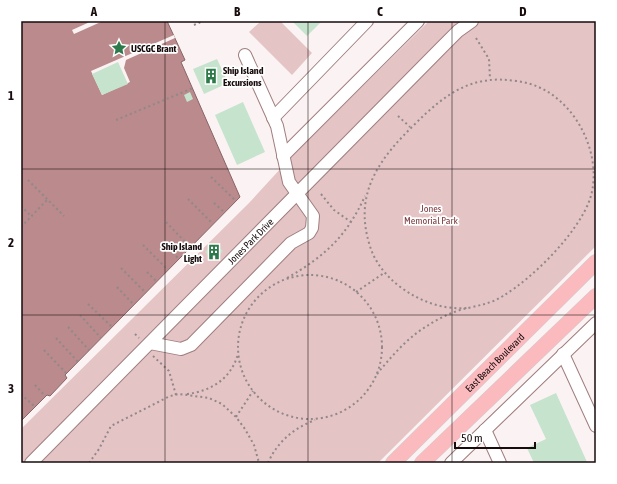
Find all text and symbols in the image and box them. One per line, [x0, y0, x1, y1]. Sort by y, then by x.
text: A [90, 4, 98, 19]
text: B [234, 4, 241, 19]
text: C [377, 4, 383, 19]
text: D [519, 4, 527, 19]
place icon: USCGC Brant [110, 39, 128, 57]
place label: USCGC Brant [131, 43, 177, 54]
place label: Ship Island Excursions [223, 65, 264, 88]
building icon: Ship Island Excursions [202, 67, 220, 85]
text: 1 [8, 88, 14, 103]
park label: Jones Memorial Park [404, 203, 458, 226]
street label: Jones Park Drive [225, 216, 276, 266]
text: 2 [8, 235, 14, 250]
place label: Ship Island Light [162, 241, 202, 264]
building icon: Ship Island Light [205, 243, 223, 261]
street label: East Beach Boulevard [463, 331, 526, 394]
text: 3 [8, 381, 14, 396]
scale bar [455, 424, 535, 450]
text: 50 m [461, 431, 483, 445]

